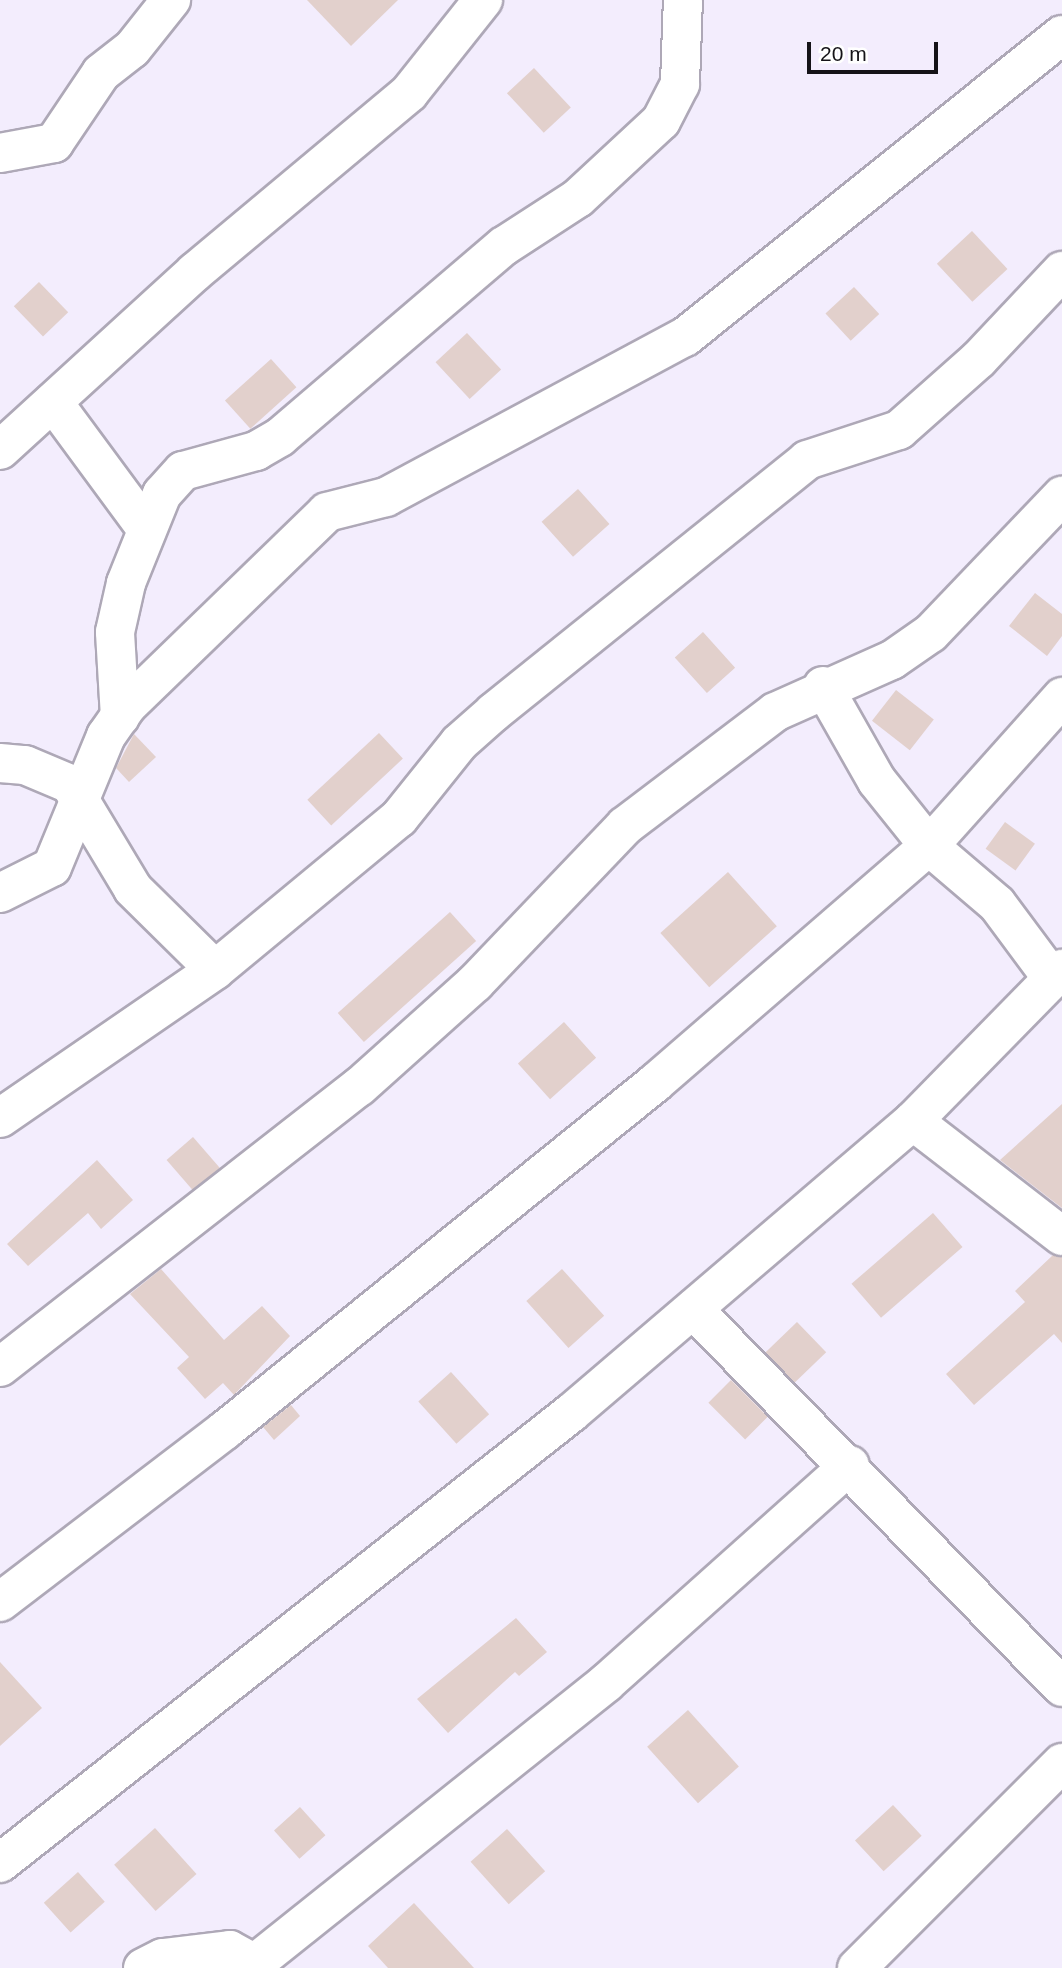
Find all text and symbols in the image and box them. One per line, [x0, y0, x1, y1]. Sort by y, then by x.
scale bar [810, 28, 941, 72]
text: 20 m [820, 42, 867, 65]

